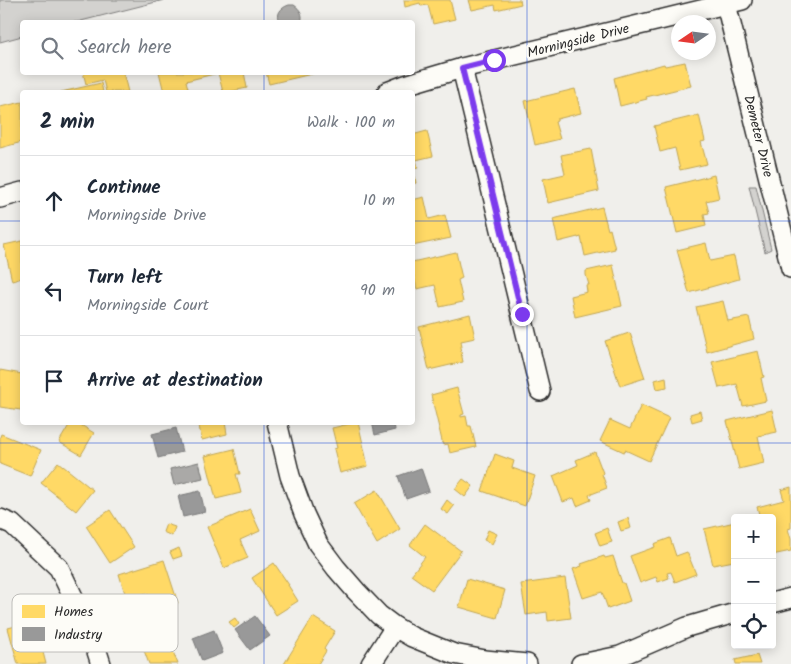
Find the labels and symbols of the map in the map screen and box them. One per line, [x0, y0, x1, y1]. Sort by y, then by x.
north arrow [671, 15, 716, 60]
street label: Morningside Drive [525, 18, 632, 64]
route start [483, 49, 506, 72]
street label: Demeter Drive [737, 93, 779, 180]
route end [511, 303, 534, 326]
legend [12, 594, 178, 652]
text: Homes [54, 601, 93, 623]
text: Industry [54, 624, 103, 646]

